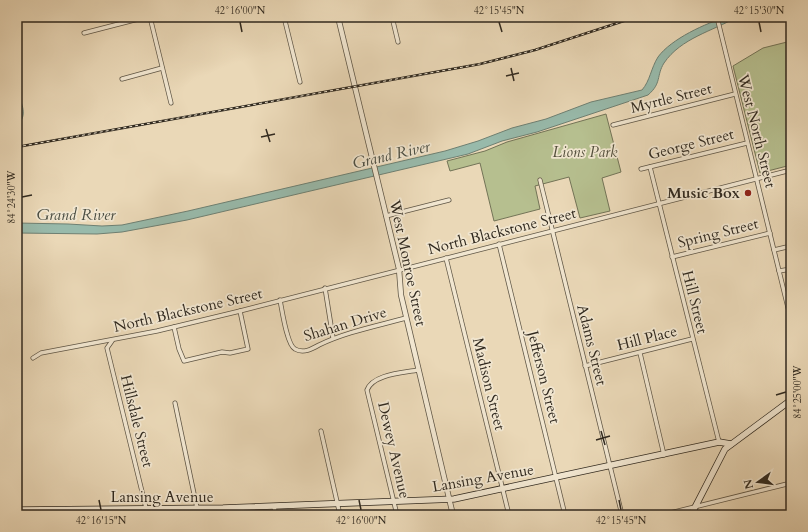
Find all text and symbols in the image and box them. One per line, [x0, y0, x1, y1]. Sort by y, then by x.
text: 42°16'00"N [215, 4, 266, 18]
text: 42°15'45"N [474, 4, 525, 18]
text: 42°15'30"N [734, 4, 785, 18]
street label: West North Street [733, 71, 781, 190]
street label: Myrtle Street [628, 78, 714, 118]
street label: George Street [646, 124, 736, 164]
water label: Grand River [350, 135, 433, 175]
park label: Lions Park [552, 142, 618, 162]
text: 84°24'30"W [5, 169, 19, 224]
place label: Music Box [667, 183, 740, 203]
marker: Music Box [743, 188, 753, 198]
street label: West Monroe Street [385, 197, 431, 328]
street label: North Blackstone Street [426, 203, 578, 259]
water label: Grand River [37, 204, 116, 226]
street label: Spring Street [676, 213, 761, 253]
street label: Hill Street [677, 268, 713, 336]
street label: North Blackstone Street [112, 283, 265, 337]
street label: Shahan Drive [301, 302, 389, 346]
street label: Adams Street [572, 302, 612, 388]
street label: Hill Place [615, 321, 679, 355]
street label: Jefferson Street [522, 327, 565, 426]
street label: Madison Street [468, 336, 510, 433]
text: 84°25'00"W [791, 364, 805, 419]
street label: Hillsdale Street [116, 373, 158, 470]
street label: Dewey Avenue [373, 400, 415, 500]
street label: Lansing Avenue [431, 459, 536, 497]
north arrow [738, 462, 778, 502]
text: N [740, 477, 757, 491]
street label: Lansing Avenue [111, 487, 214, 507]
text: 42°16'15"N [76, 514, 127, 528]
text: 42°16'00"N [336, 514, 387, 528]
text: 42°15'45"N [596, 514, 647, 528]

